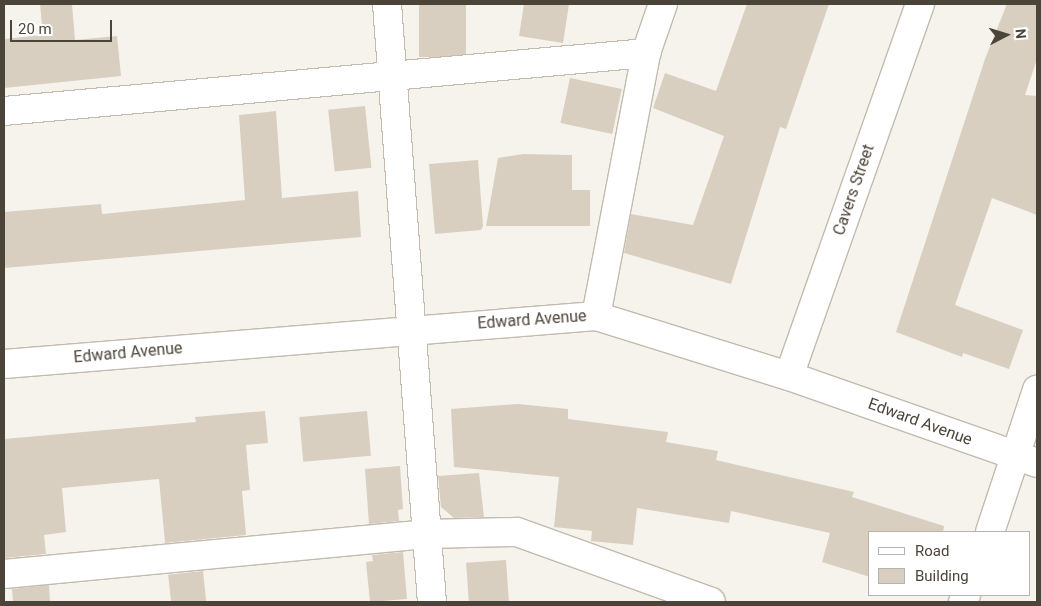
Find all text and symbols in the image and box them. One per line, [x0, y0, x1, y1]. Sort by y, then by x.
scale bar [12, 10, 115, 42]
north arrow [981, 10, 1031, 60]
text: 20 m [18, 20, 52, 38]
text: N [1013, 28, 1029, 39]
street label: Cavers Street [829, 142, 879, 238]
street label: Edward Avenue [477, 307, 587, 333]
street label: Edward Avenue [73, 339, 183, 367]
street label: Edward Avenue [865, 394, 975, 450]
legend [868, 531, 1031, 596]
text: Road [915, 542, 949, 560]
text: Building [915, 567, 969, 585]

